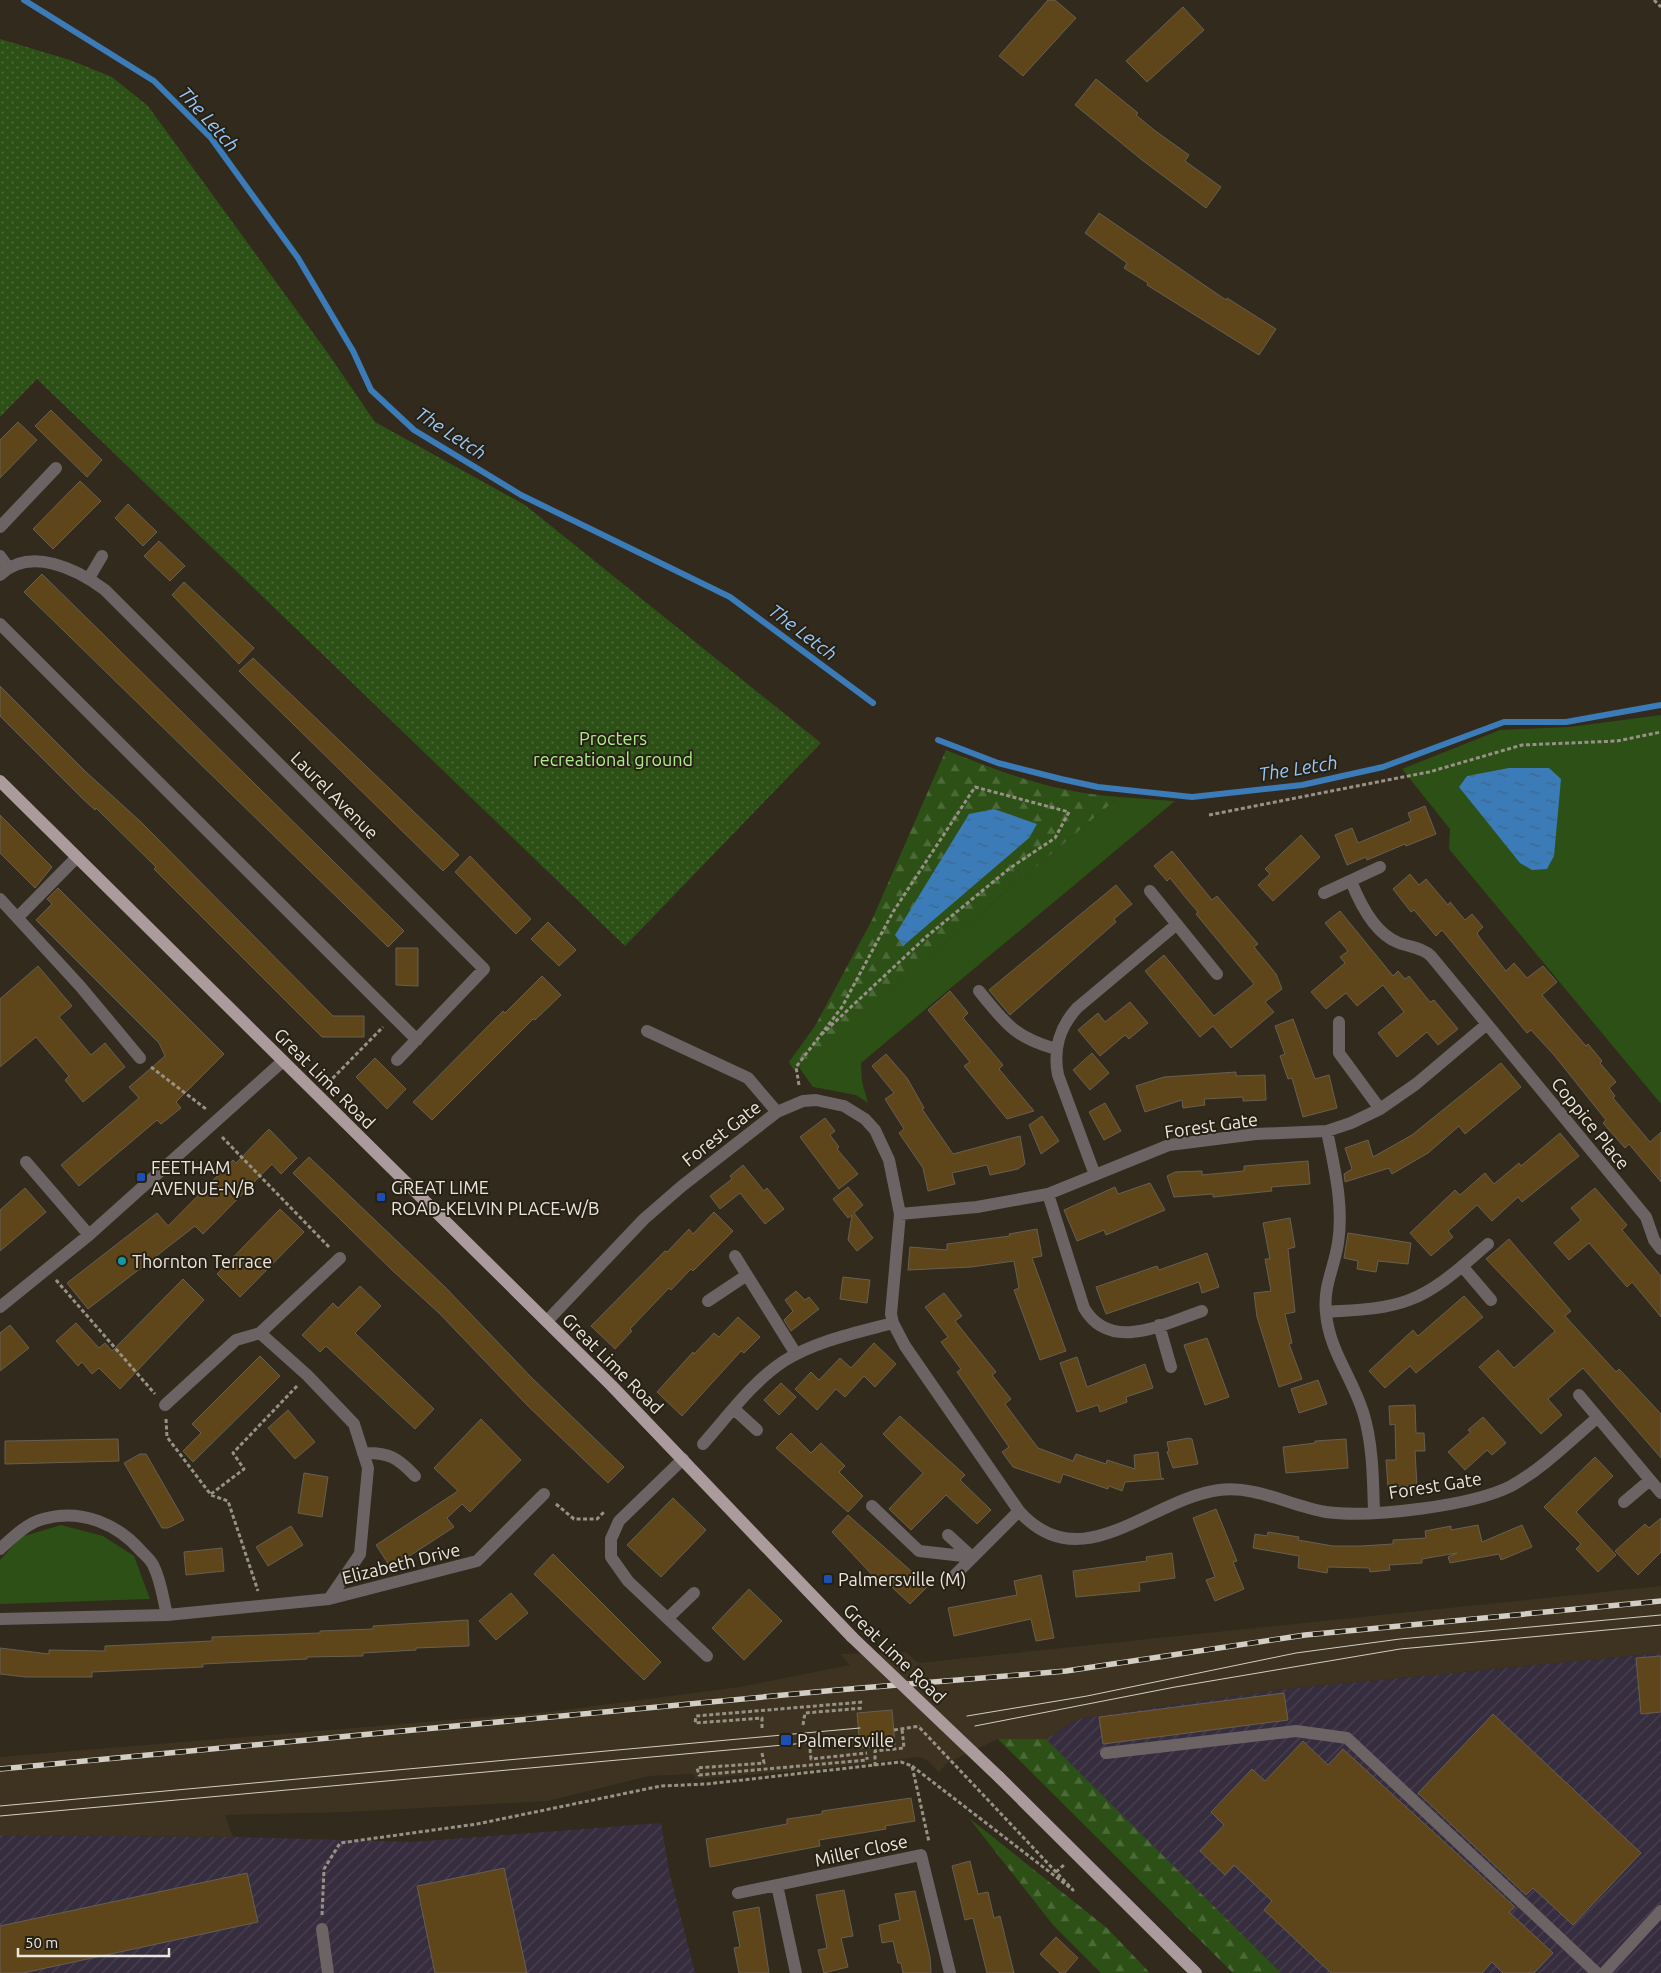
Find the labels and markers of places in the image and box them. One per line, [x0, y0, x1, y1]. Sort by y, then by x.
place label: FEETHAM AVENUE-N/B [151, 1157, 255, 1198]
marker: FEETHAM AVENUE-N/B [135, 1171, 147, 1183]
place label: GREAT LIME ROAD-KELVIN PLACE-W/B [391, 1177, 600, 1218]
marker: GREAT LIME ROAD-KELVIN PLACE-W/B [375, 1191, 387, 1203]
place label: Thornton Terrace [132, 1251, 272, 1271]
marker: Thornton Terrace [116, 1255, 128, 1267]
place label: Palmersville (M) [838, 1569, 966, 1590]
marker: Palmersville (M) [822, 1573, 834, 1585]
place label: Palmersville [797, 1730, 894, 1750]
marker: Palmersville [779, 1733, 793, 1747]

